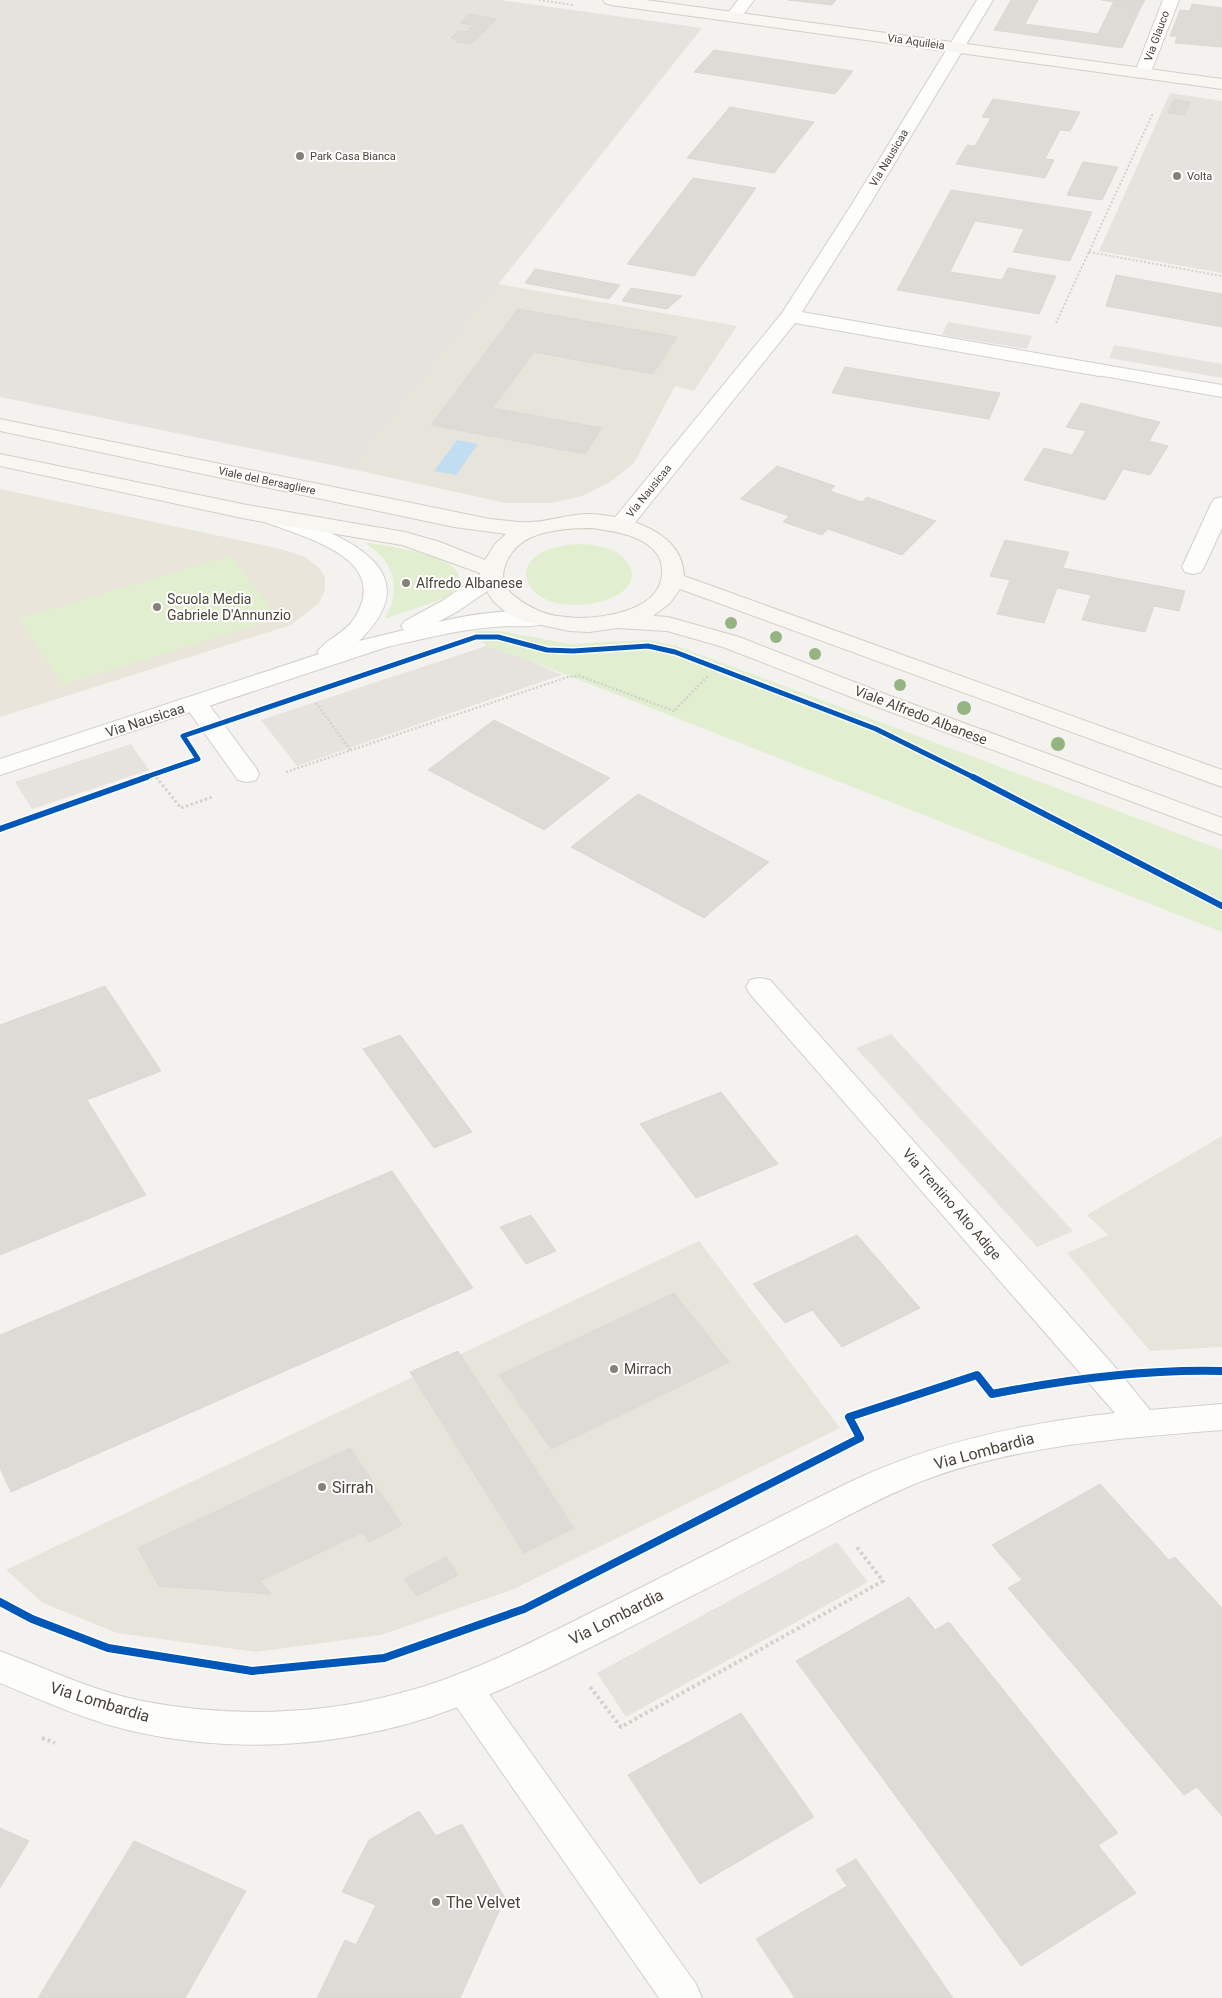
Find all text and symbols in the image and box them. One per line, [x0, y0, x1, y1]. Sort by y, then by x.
street label: Via Glauco [1142, 9, 1172, 63]
street label: Via Aquileia [887, 32, 945, 52]
street label: Via Nausicaa [867, 127, 911, 189]
marker: Park Casa Bianca [294, 150, 306, 162]
place label: Park Casa Bianca [310, 150, 396, 163]
marker: Volta [1171, 170, 1183, 182]
place label: Volta [1187, 170, 1212, 183]
street label: Via Nausicaa [624, 462, 674, 520]
street label: Viale del Bersagliere [217, 464, 317, 498]
place label: Alfredo Albanese [416, 575, 523, 591]
marker: Alfredo Albanese [400, 577, 412, 589]
place label: Scuola Media Gabriele D'Annunzio [167, 591, 291, 623]
marker: Scuola Media Gabriele D'Annunzio [151, 601, 163, 613]
street label: Viale Alfredo Albanese [852, 682, 990, 748]
street label: Via Nausicaa [104, 700, 186, 740]
street label: Via Trentino Alto Adige [899, 1145, 1005, 1263]
place label: Mirrach [624, 1361, 672, 1377]
marker: Mirrach [608, 1363, 620, 1375]
street label: Via Lombardia [932, 1428, 1036, 1474]
place label: Sirrah [332, 1478, 373, 1497]
marker: Sirrah [316, 1481, 328, 1493]
street label: Via Lombardia [566, 1585, 666, 1649]
street label: Via Lombardia [48, 1678, 152, 1726]
place label: The Velvet [446, 1893, 520, 1912]
marker: The Velvet [430, 1896, 442, 1908]

